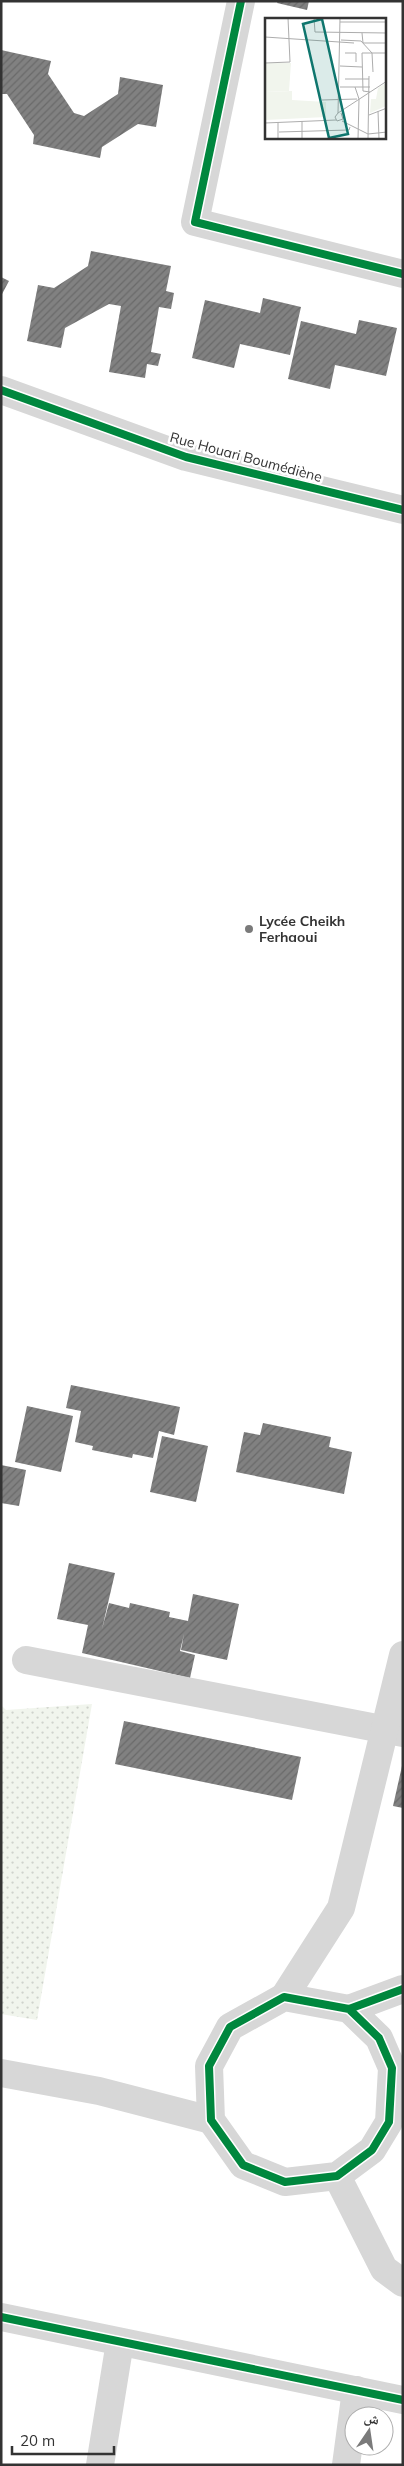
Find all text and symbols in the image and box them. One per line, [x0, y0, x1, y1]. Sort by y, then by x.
inset map [265, 18, 386, 139]
street label: Rue Houari Boumédiène [168, 428, 324, 486]
place label: Lycée Cheikh Ferhaoui [259, 912, 345, 946]
marker: Lycée Cheikh Ferhaoui [243, 923, 255, 935]
north arrow [344, 2406, 394, 2456]
text: ش [363, 2408, 381, 2429]
scale bar [12, 2424, 115, 2456]
text: 20 m [20, 2431, 55, 2450]

